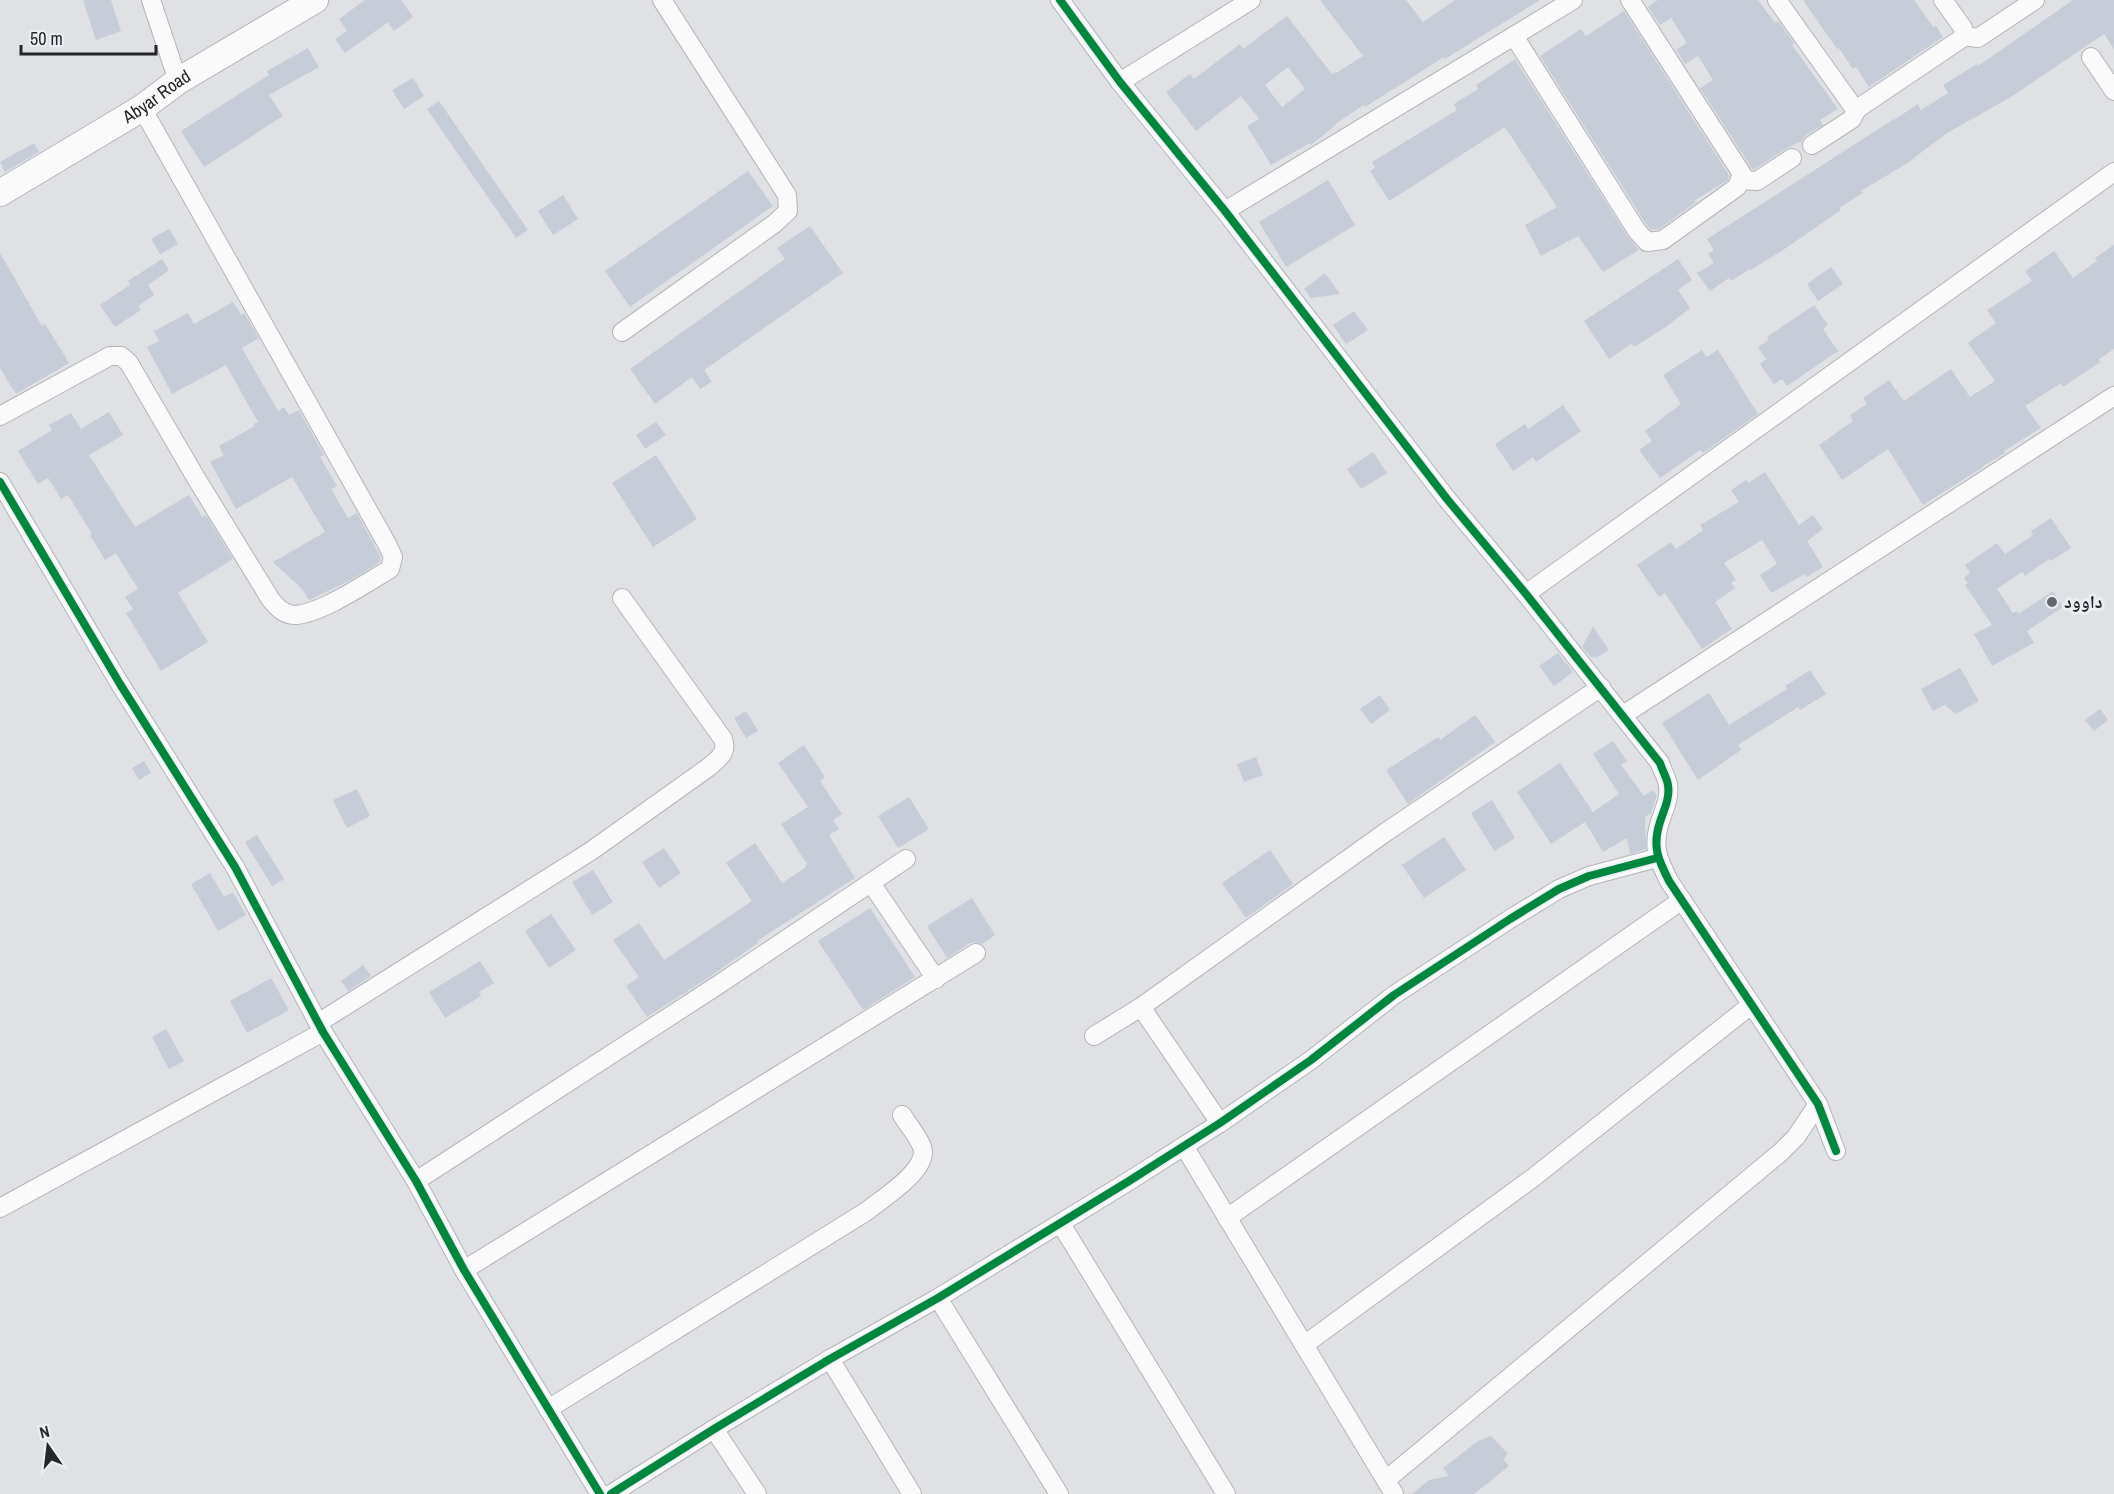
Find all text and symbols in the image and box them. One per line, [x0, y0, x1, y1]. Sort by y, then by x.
scale bar [21, 18, 156, 56]
text: 50 m [30, 26, 63, 51]
street label: Abyar Road [117, 63, 195, 129]
place label: داوود [2064, 589, 2103, 614]
marker: داوود [2045, 595, 2059, 609]
north arrow [18, 1416, 78, 1476]
text: N [37, 1420, 52, 1443]

